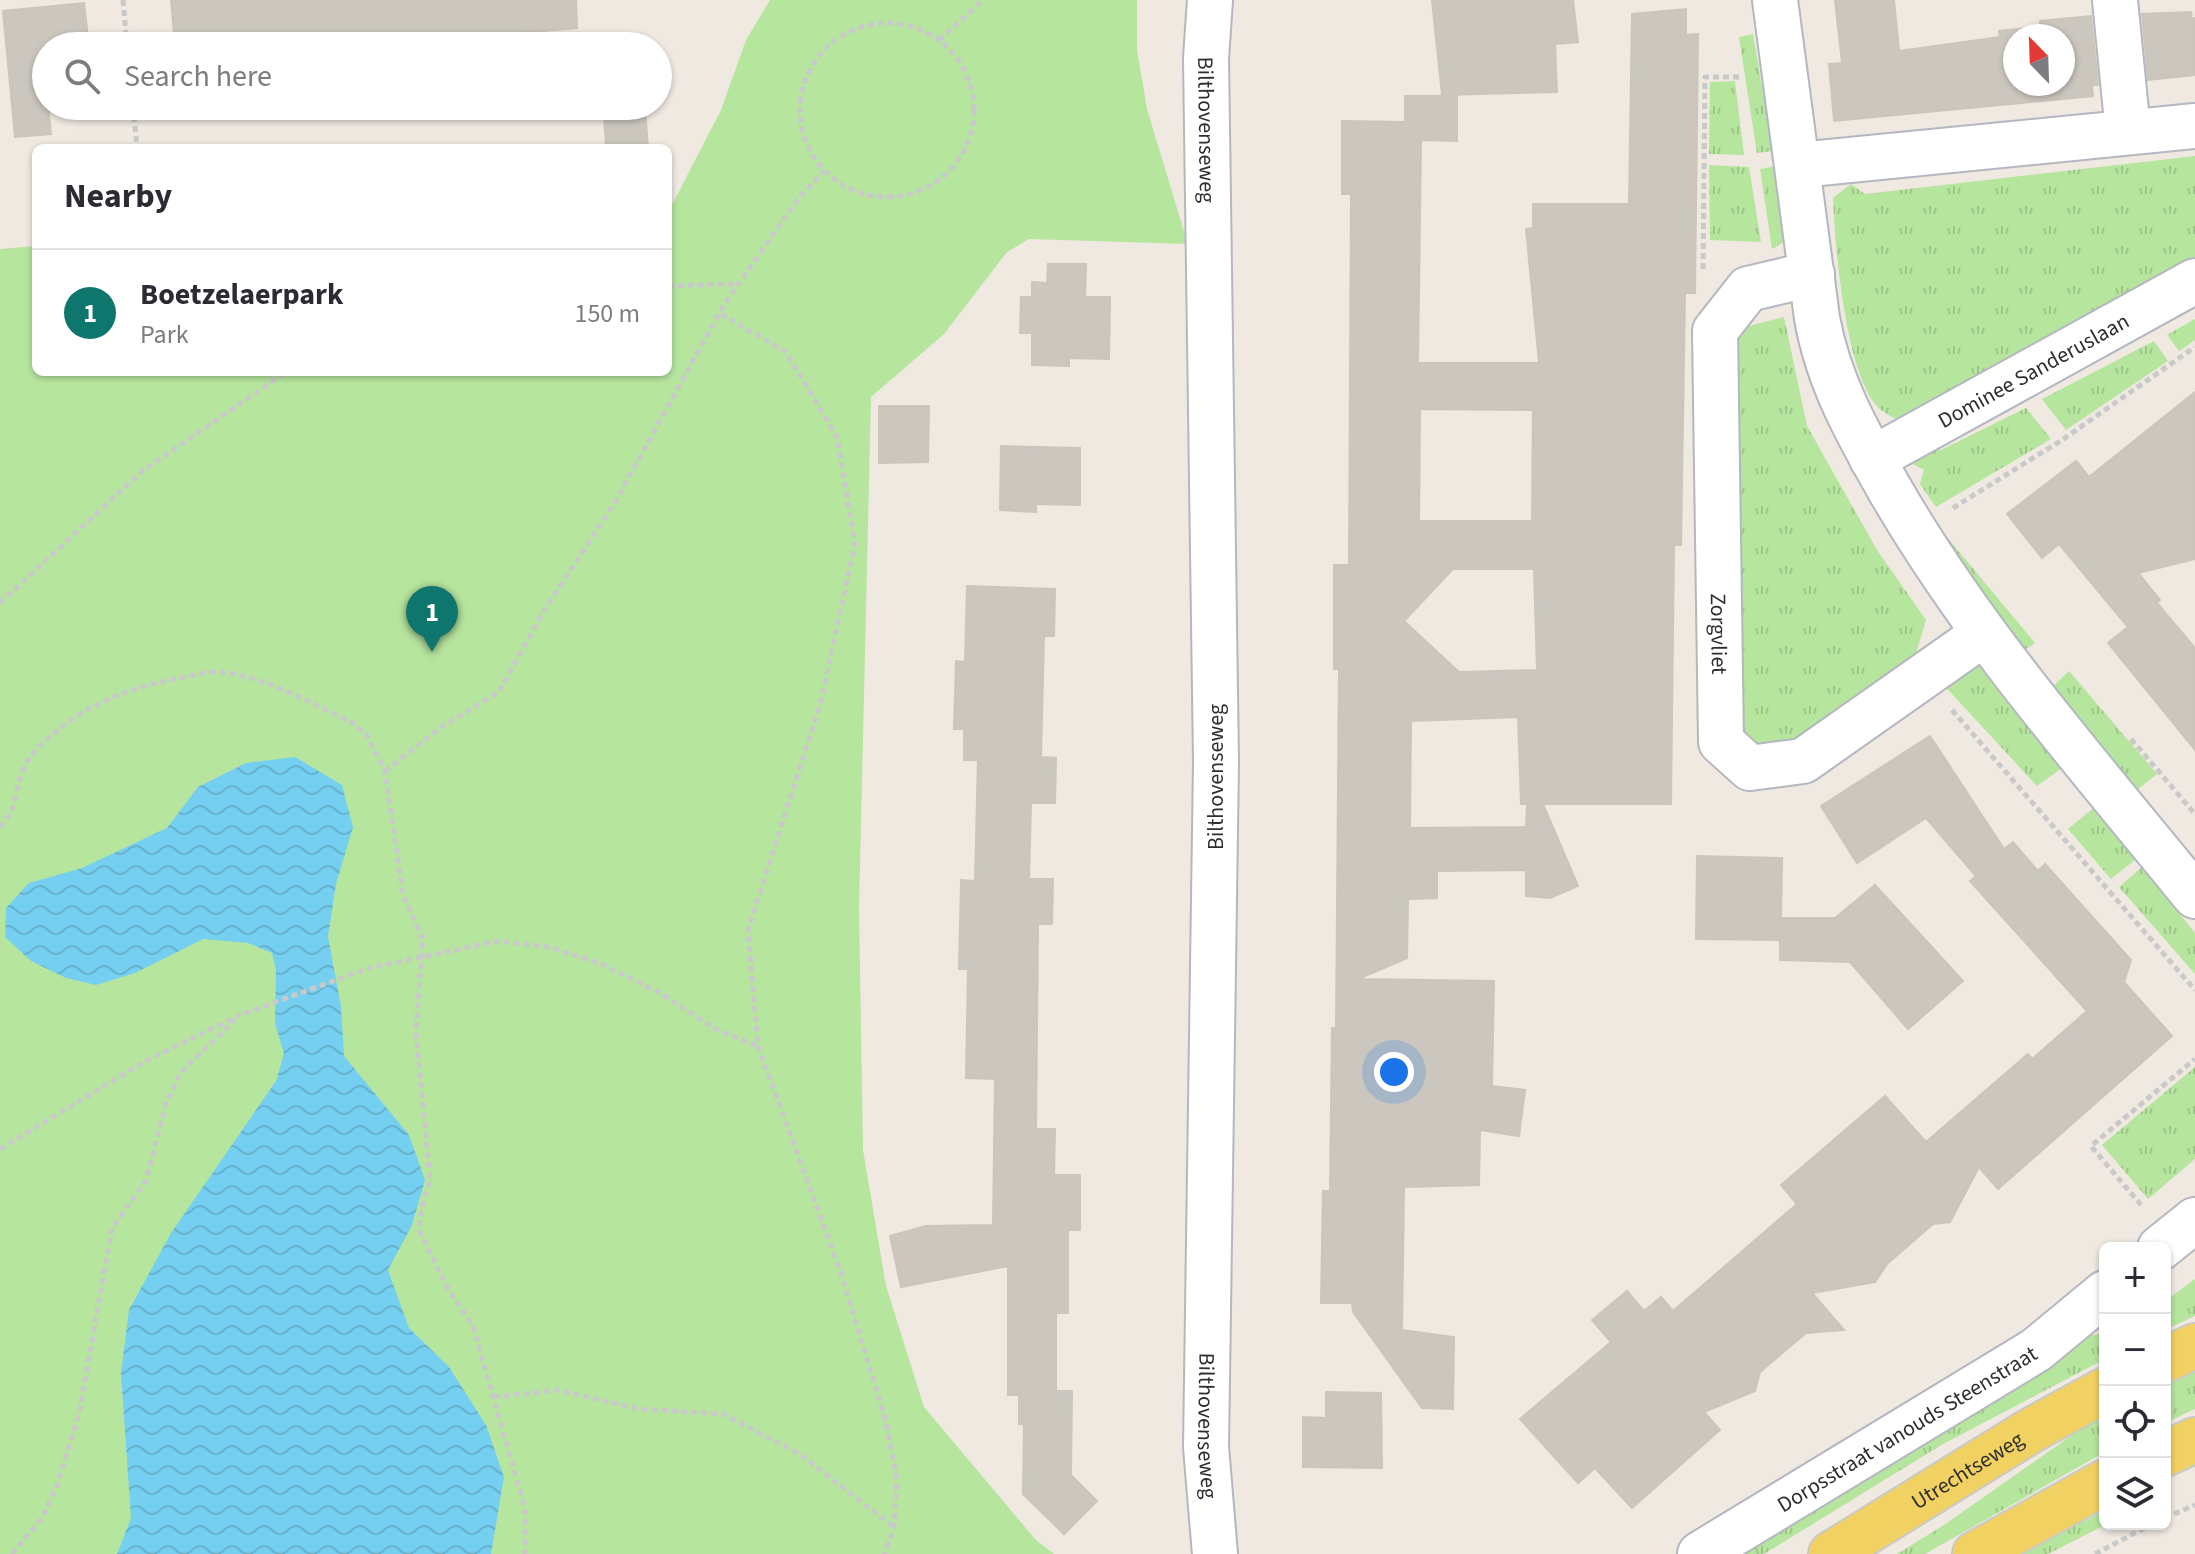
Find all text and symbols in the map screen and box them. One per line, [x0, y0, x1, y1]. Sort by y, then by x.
north arrow [2003, 24, 2075, 96]
search box [32, 32, 672, 120]
icon: search [60, 54, 104, 98]
text: Search here [124, 55, 272, 98]
street label: Bilthovenseweg [1189, 57, 1223, 203]
text: Nearby [64, 172, 172, 221]
text: Boetzelaerpark [140, 273, 344, 316]
text: 1 [83, 295, 97, 332]
text: 150 m [574, 295, 640, 332]
street label: Dominee Sanderuslaan [1932, 305, 2135, 437]
text: Park [140, 316, 189, 353]
pin: 1 [406, 586, 458, 652]
street label: Zorgvliet [1702, 593, 1735, 675]
street label: Bilthovenseweg [1200, 704, 1232, 850]
your location [1374, 1052, 1414, 1092]
map controls [2099, 1242, 2171, 1530]
button: + [2099, 1242, 2171, 1314]
button: − [2099, 1314, 2171, 1386]
street label: Dorpsstraat vanouds Steenstraat [1771, 1338, 2044, 1521]
street label: Bilthovenseweg [1189, 1352, 1225, 1500]
button: locate [2099, 1386, 2171, 1458]
street label: Utrechtseweg [1905, 1424, 2030, 1518]
button: layers [2099, 1458, 2171, 1530]

